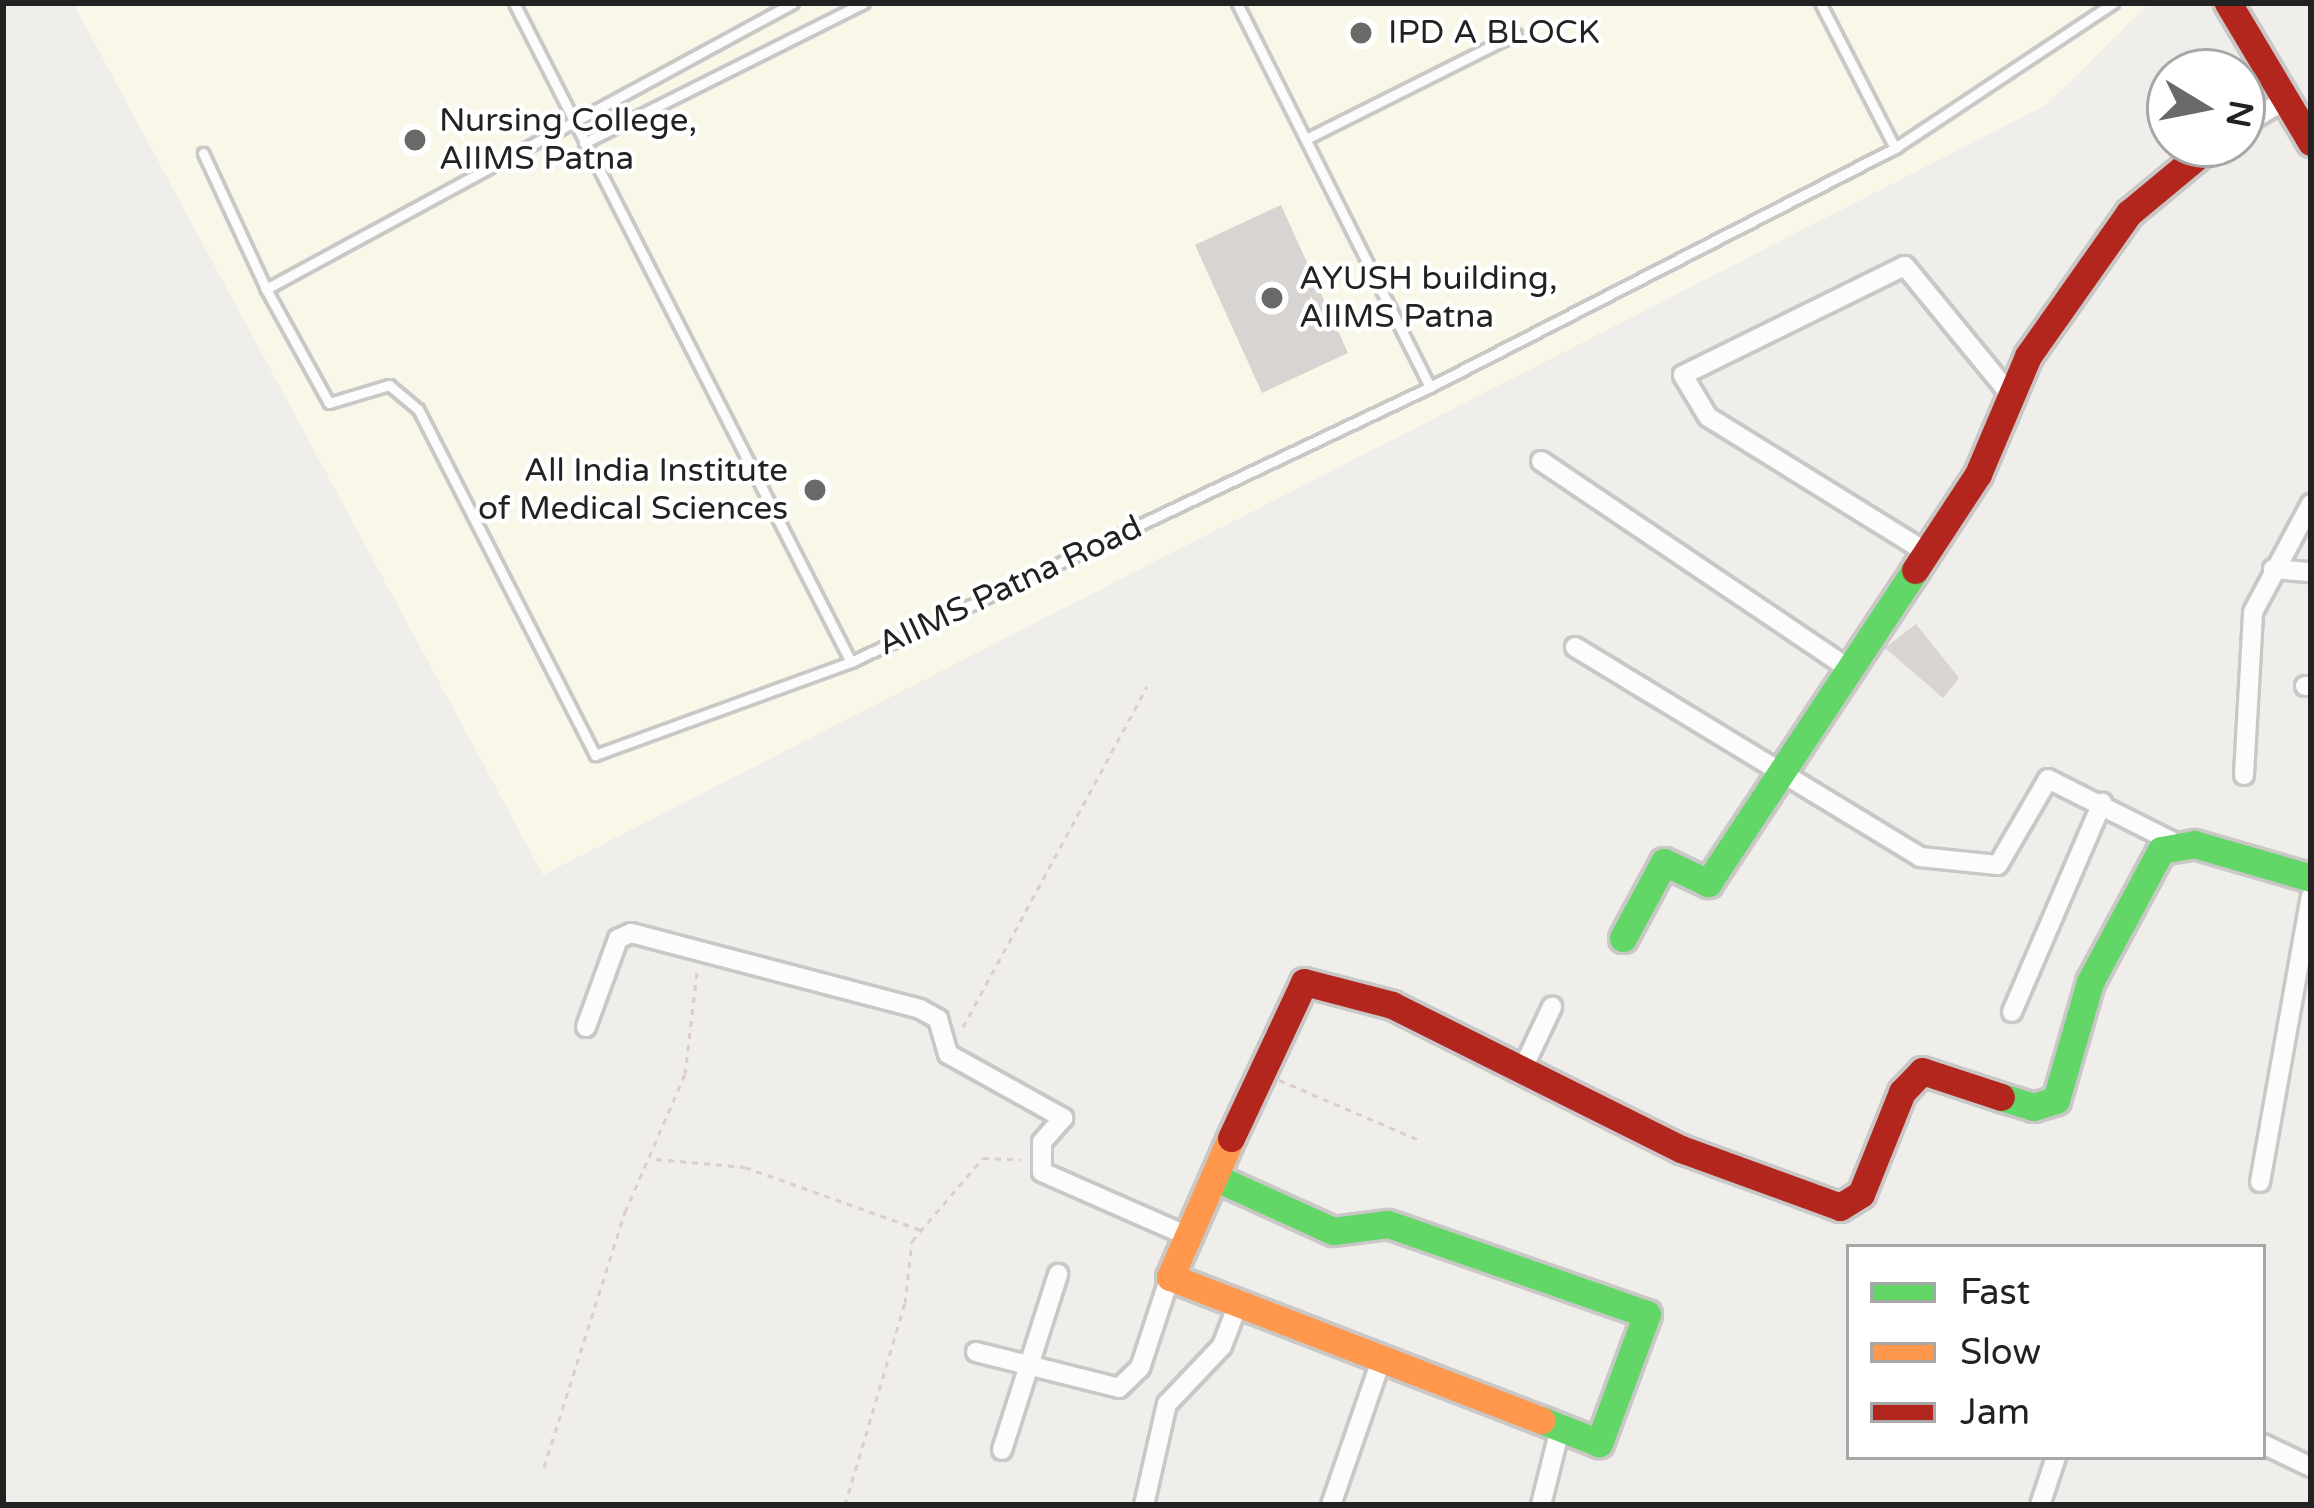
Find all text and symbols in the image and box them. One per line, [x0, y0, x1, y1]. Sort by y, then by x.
place label: IPD A BLOCK [1388, 13, 1600, 53]
marker: IPD A BLOCK [1345, 17, 1377, 49]
north arrow [2146, 48, 2266, 168]
text: N [2217, 97, 2260, 130]
place label: Nursing College, AIIMS Patna [439, 101, 697, 179]
marker: Nursing College, AIIMS Patna [402, 127, 428, 153]
place label: AYUSH building, AIIMS Patna [1299, 259, 1557, 337]
marker: AYUSH building, AIIMS Patna [1256, 282, 1288, 314]
place label: All India Institute of Medical Sciences [478, 451, 788, 529]
marker: All India Institute of Medical Sciences [799, 474, 831, 506]
street label: AIIMS Patna Road [872, 508, 1148, 664]
legend [1846, 1244, 2266, 1460]
text: Fast [1960, 1271, 2030, 1314]
text: Slow [1960, 1331, 2041, 1374]
text: Jam [1960, 1391, 2030, 1434]

